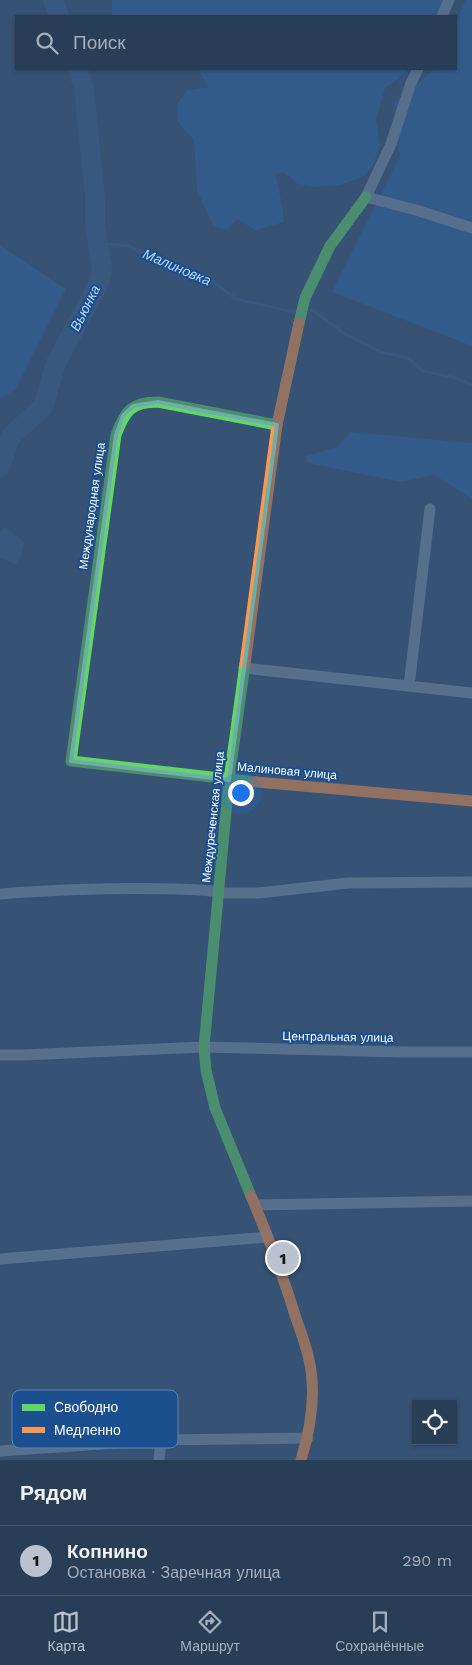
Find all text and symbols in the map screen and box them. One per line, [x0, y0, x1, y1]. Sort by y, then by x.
search box [15, 15, 457, 70]
icon: search [33, 29, 61, 57]
text: Поиск [73, 31, 126, 54]
water label: Малиновка [141, 246, 214, 289]
water label: Вьюнка [67, 282, 103, 334]
street label: Международная улица [76, 441, 108, 570]
street label: Междуреченская улица [199, 750, 227, 883]
street label: Малиновая улица [236, 760, 338, 782]
your location [228, 780, 254, 806]
street label: Центральная улица [282, 1029, 394, 1045]
pin: 1 [267, 1239, 299, 1277]
legend [12, 1390, 178, 1448]
text: Свободно [54, 1399, 119, 1415]
map controls [412, 1400, 457, 1445]
button: locate [412, 1400, 457, 1445]
text: Медленно [54, 1422, 121, 1438]
text: Рядом [20, 1480, 87, 1505]
text: Копнино [67, 1540, 148, 1563]
text: 1 [33, 1551, 39, 1570]
text: 290 m [402, 1551, 452, 1570]
text: Остановка · Заречная улица [67, 1563, 281, 1582]
tab: Карта [48, 1608, 85, 1654]
tab: Маршрут [180, 1608, 240, 1654]
tab: Сохранённые [335, 1608, 424, 1654]

